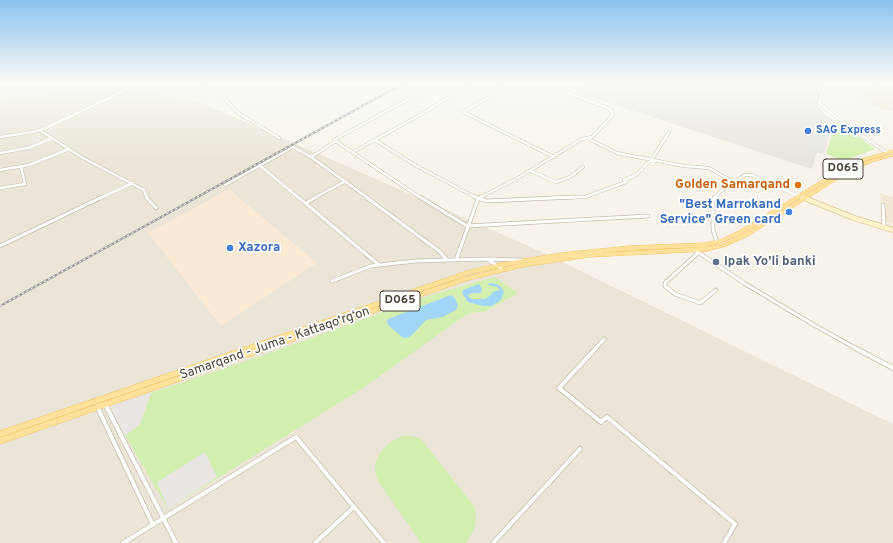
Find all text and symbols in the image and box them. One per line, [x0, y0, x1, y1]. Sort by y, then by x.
place label: SAG Express [816, 124, 881, 138]
marker: SAG Express [803, 126, 813, 136]
road number: D065 [823, 159, 863, 179]
place label: Golden Samarqand [675, 177, 790, 193]
marker: Golden Samarqand [793, 180, 803, 190]
place label: "Best Marrokand Service" Green card [660, 197, 781, 228]
marker: "Best Marrokand Service" Green card [784, 207, 794, 217]
place label: Xazora [238, 240, 280, 256]
marker: Xazora [225, 243, 235, 253]
place label: Ipak Yo'li banki [724, 254, 816, 270]
marker: Ipak Yo'li banki [711, 257, 721, 267]
road number: D065 [380, 291, 420, 311]
street label: Samarqand - Juma - Kattaqo‘rg‘on [178, 304, 372, 384]

